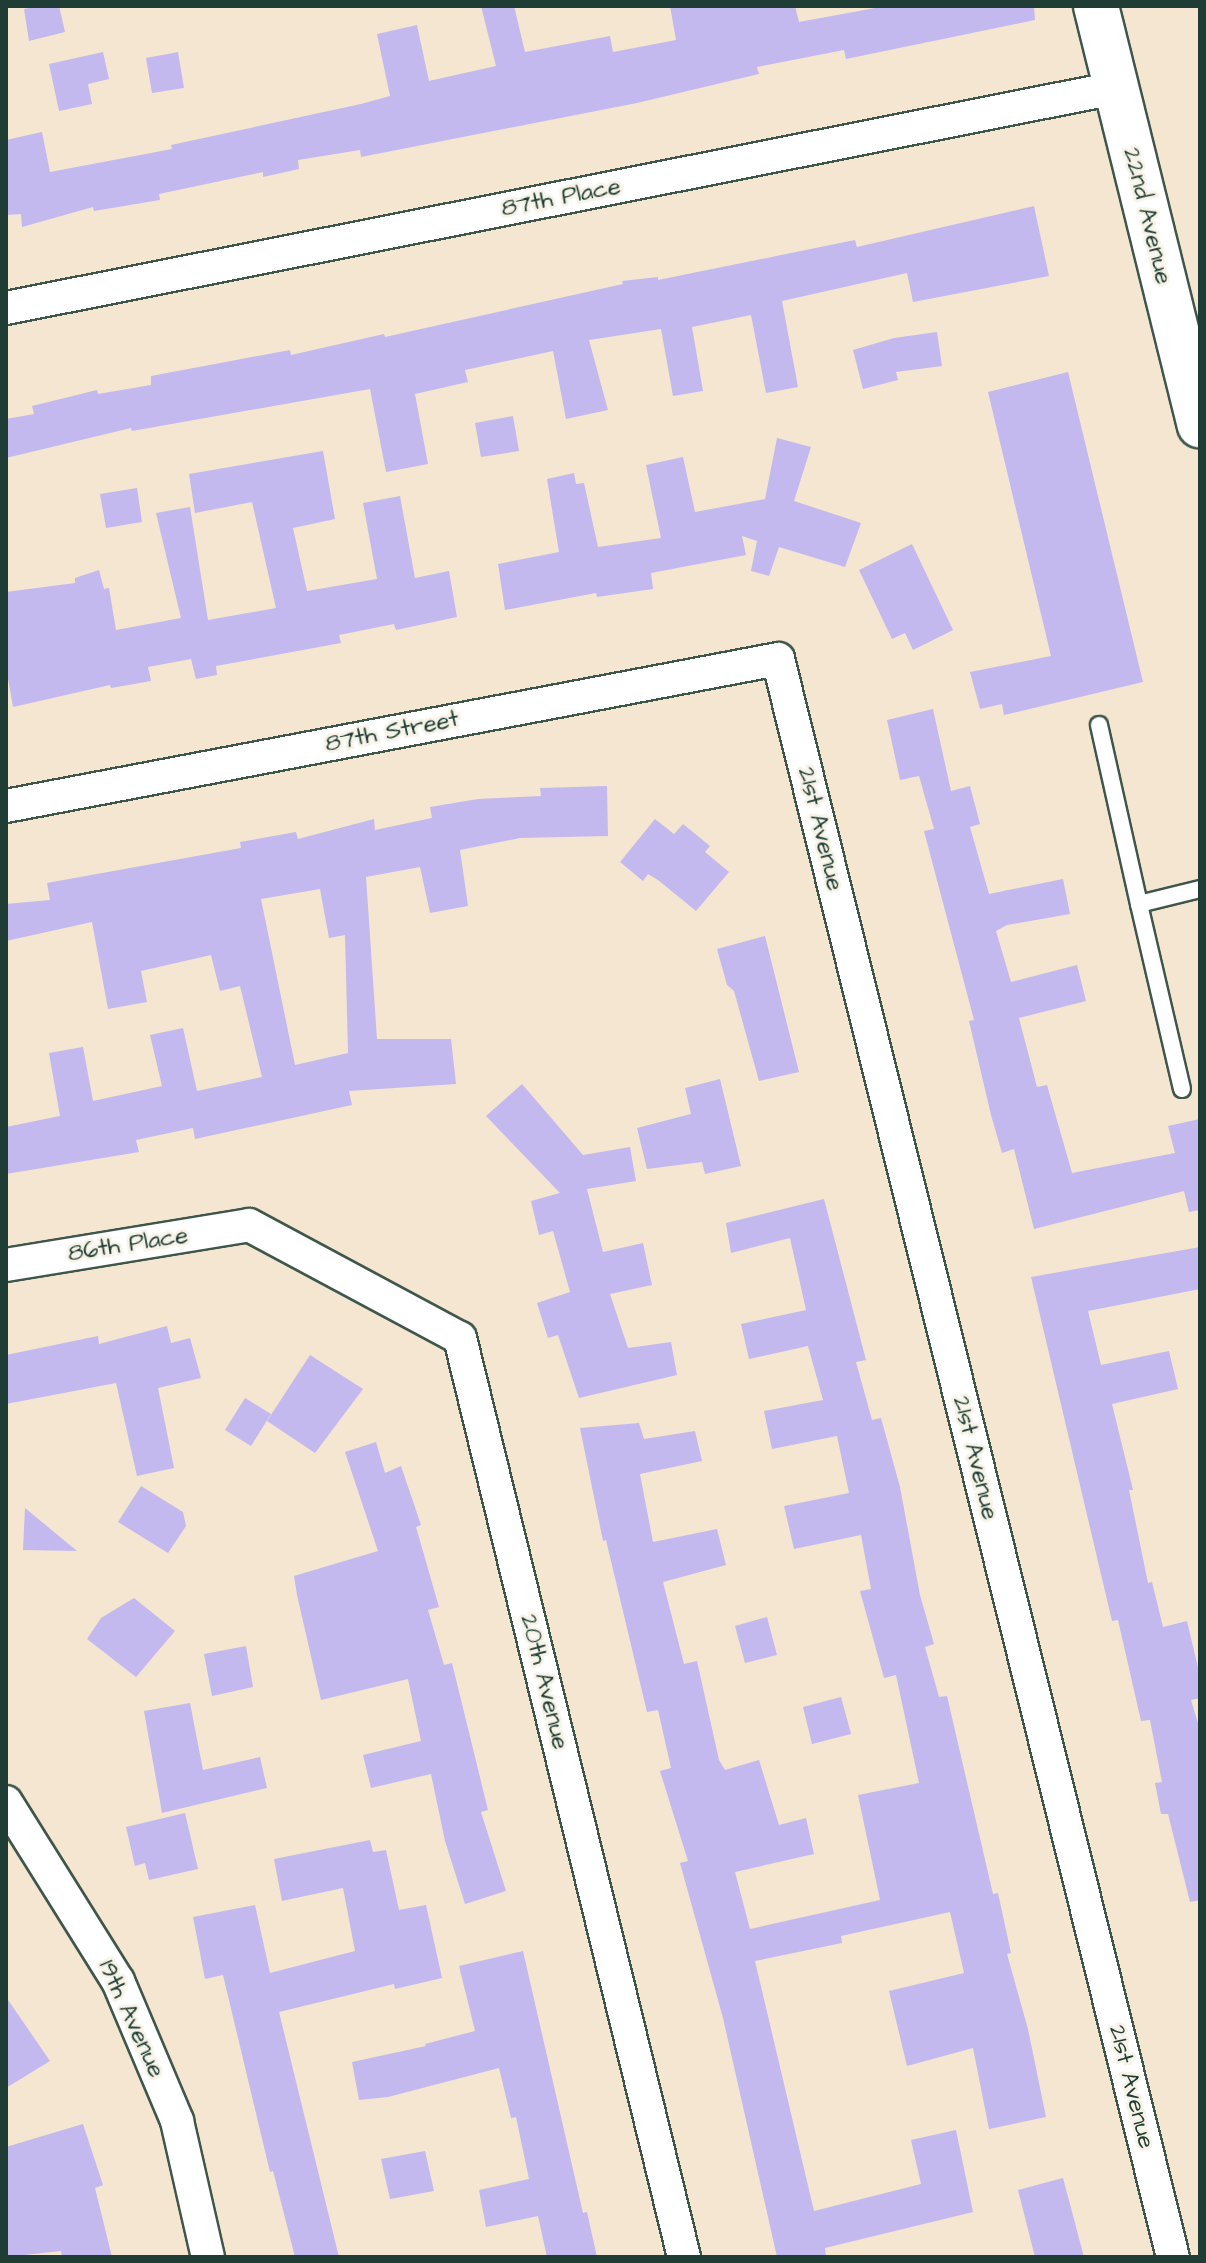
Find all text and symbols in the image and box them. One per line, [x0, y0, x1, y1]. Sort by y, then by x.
street label: 22nd Avenue [1116, 145, 1178, 287]
street label: 87th Place [499, 172, 623, 224]
street label: 87th Street [323, 705, 461, 759]
street label: 21st Avenue [791, 764, 849, 894]
street label: 86th Place [66, 1221, 190, 1269]
street label: 21st Avenue [946, 1393, 1004, 1523]
street label: 20th Avenue [513, 1612, 575, 1752]
street label: 19th Avenue [91, 1956, 171, 2082]
street label: 21st Avenue [1102, 2022, 1160, 2152]

